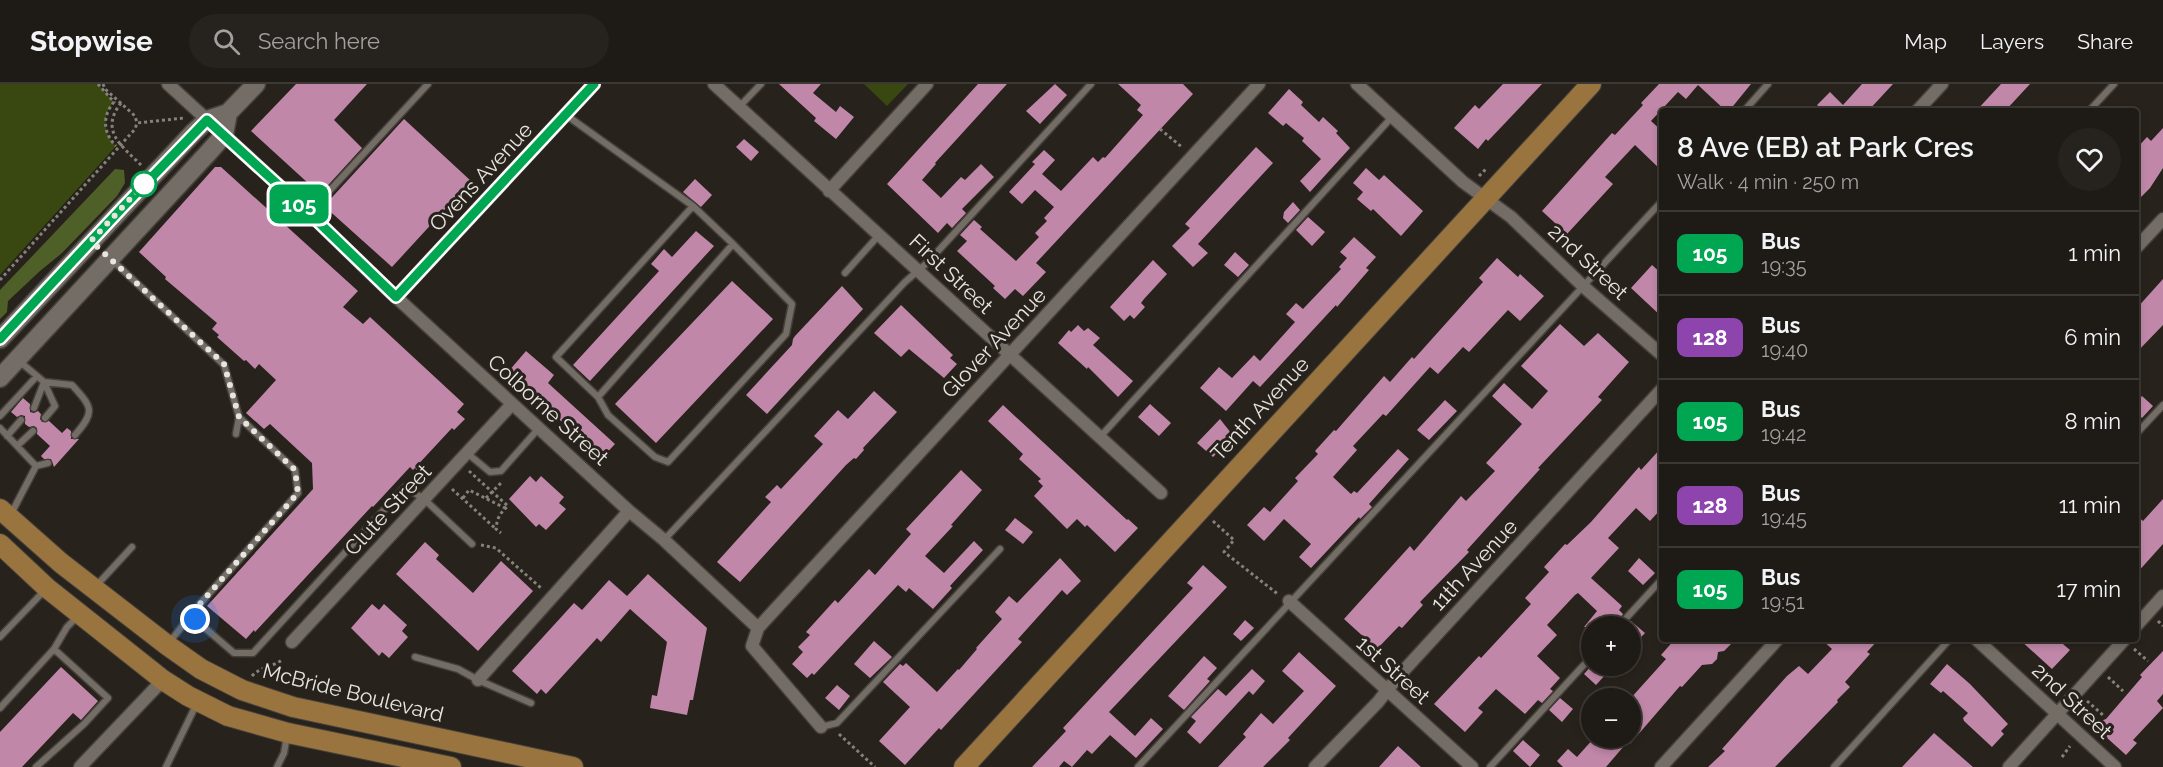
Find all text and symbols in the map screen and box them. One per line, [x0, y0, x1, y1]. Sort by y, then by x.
search box [189, 14, 609, 68]
text: Stopwise [30, 25, 153, 58]
icon: search [210, 25, 243, 58]
text: Search here [258, 28, 380, 54]
text: Map [1904, 29, 1947, 54]
text: Layers [1980, 29, 2044, 54]
text: Share [2077, 29, 2133, 54]
street label: Ovens Avenue [424, 117, 537, 236]
button: heart [2058, 128, 2121, 191]
text: 8 Ave (EB) at Park Cres [1677, 131, 1974, 164]
text: Walk · 4 min · 250 m [1677, 170, 1859, 194]
unlabelled marker [131, 171, 157, 197]
line badge: 105 [264, 184, 334, 224]
text: 105 [282, 192, 316, 217]
street label: 2nd Street [1543, 218, 1633, 305]
text: Bus [1761, 228, 1800, 254]
street label: First Street [904, 229, 998, 319]
text: 1 min [2068, 240, 2121, 266]
text: 105 [1693, 241, 1727, 266]
text: 19:35 [1761, 254, 1807, 278]
street label: Glover Avenue [936, 282, 1051, 403]
text: Bus [1761, 312, 1800, 338]
text: 6 min [2064, 324, 2121, 350]
text: 128 [1693, 325, 1727, 350]
text: 19:40 [1761, 338, 1808, 362]
street label: Colborne Street [483, 349, 614, 470]
street label: Tenth Avenue [1205, 352, 1314, 466]
text: Bus [1761, 396, 1800, 422]
text: 8 min [2065, 408, 2121, 434]
text: 105 [1693, 409, 1727, 434]
text: 19:42 [1761, 422, 1806, 446]
street label: Clute Street [339, 459, 436, 560]
text: Bus [1761, 480, 1800, 506]
text: 11 min [2059, 492, 2121, 518]
text: 128 [1693, 493, 1727, 518]
text: 19:45 [1761, 506, 1807, 530]
street label: 11th Avenue [1425, 514, 1522, 615]
text: Bus [1761, 564, 1800, 590]
text: 17 min [2056, 576, 2121, 602]
text: 105 [1693, 577, 1727, 602]
text: 19:51 [1761, 590, 1805, 614]
your location [180, 604, 210, 634]
map controls [1581, 616, 1641, 748]
button: + [1581, 616, 1641, 676]
street label: 1st Street [1352, 630, 1435, 709]
street label: 2nd Street [2027, 657, 2117, 744]
street label: McBride Boulevard [260, 658, 446, 727]
button: − [1581, 688, 1641, 748]

